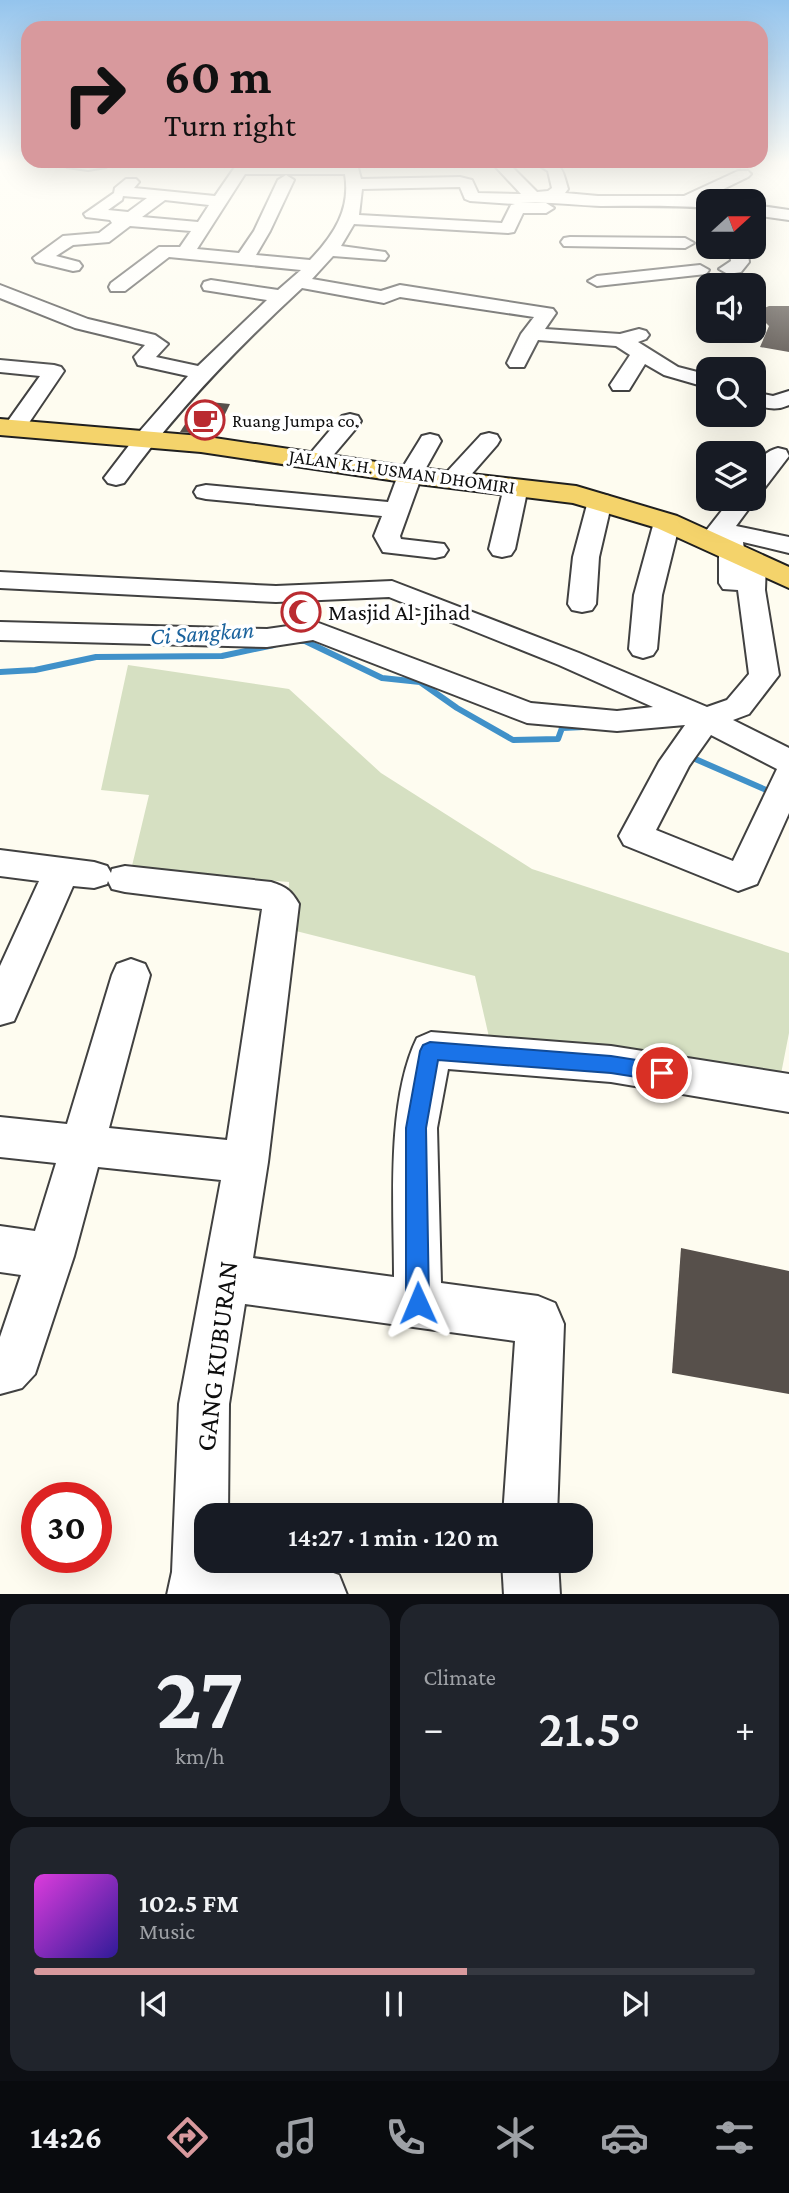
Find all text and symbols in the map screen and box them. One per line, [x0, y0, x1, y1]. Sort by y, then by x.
icon: right [49, 49, 140, 140]
text: 60 m [164, 49, 271, 104]
text: Turn right [164, 107, 296, 143]
north arrow [696, 189, 766, 259]
map controls [696, 189, 766, 511]
button: sound [696, 273, 766, 343]
button: search [696, 357, 766, 427]
cafe icon: Ruang Jumpa co. [184, 399, 226, 441]
place label: Ruang Jumpa co. [232, 410, 359, 431]
button: layers [696, 441, 766, 511]
street label: JALAN K.H. USMAN DHOMIRI [286, 445, 516, 498]
mosque icon: Masjid Al-Jihad [280, 591, 322, 633]
place label: Masjid Al-Jihad [328, 599, 470, 625]
water label: Ci Sangkan [149, 615, 255, 650]
pin [632, 1043, 692, 1103]
icon: arrive [643, 1054, 681, 1092]
street label: GANG KUBURAN [189, 1259, 244, 1453]
position arrow [381, 1266, 455, 1340]
speed limit sign: 30 [21, 1482, 112, 1573]
text: 14:27 · 1 min · 120 m [288, 1523, 499, 1552]
text: 27 [156, 1646, 244, 1748]
text: Climate [424, 1664, 496, 1690]
text: 21.5° [538, 1699, 640, 1757]
text: − [424, 1707, 444, 1749]
text: + [735, 1707, 755, 1749]
text: km/h [175, 1743, 225, 1769]
text: 102.5 FM [139, 1889, 239, 1918]
text: Music [139, 1918, 195, 1944]
icon: previous [135, 1985, 173, 2023]
icon: pause [375, 1985, 413, 2023]
icon: next [616, 1985, 654, 2023]
icon: directions [163, 2113, 212, 2162]
icon: music [272, 2113, 321, 2162]
icon: phone [381, 2113, 430, 2162]
icon: climate [491, 2113, 540, 2162]
icon: car [600, 2113, 649, 2162]
icon: filters [710, 2113, 759, 2162]
text: 14:26 [30, 2119, 102, 2155]

